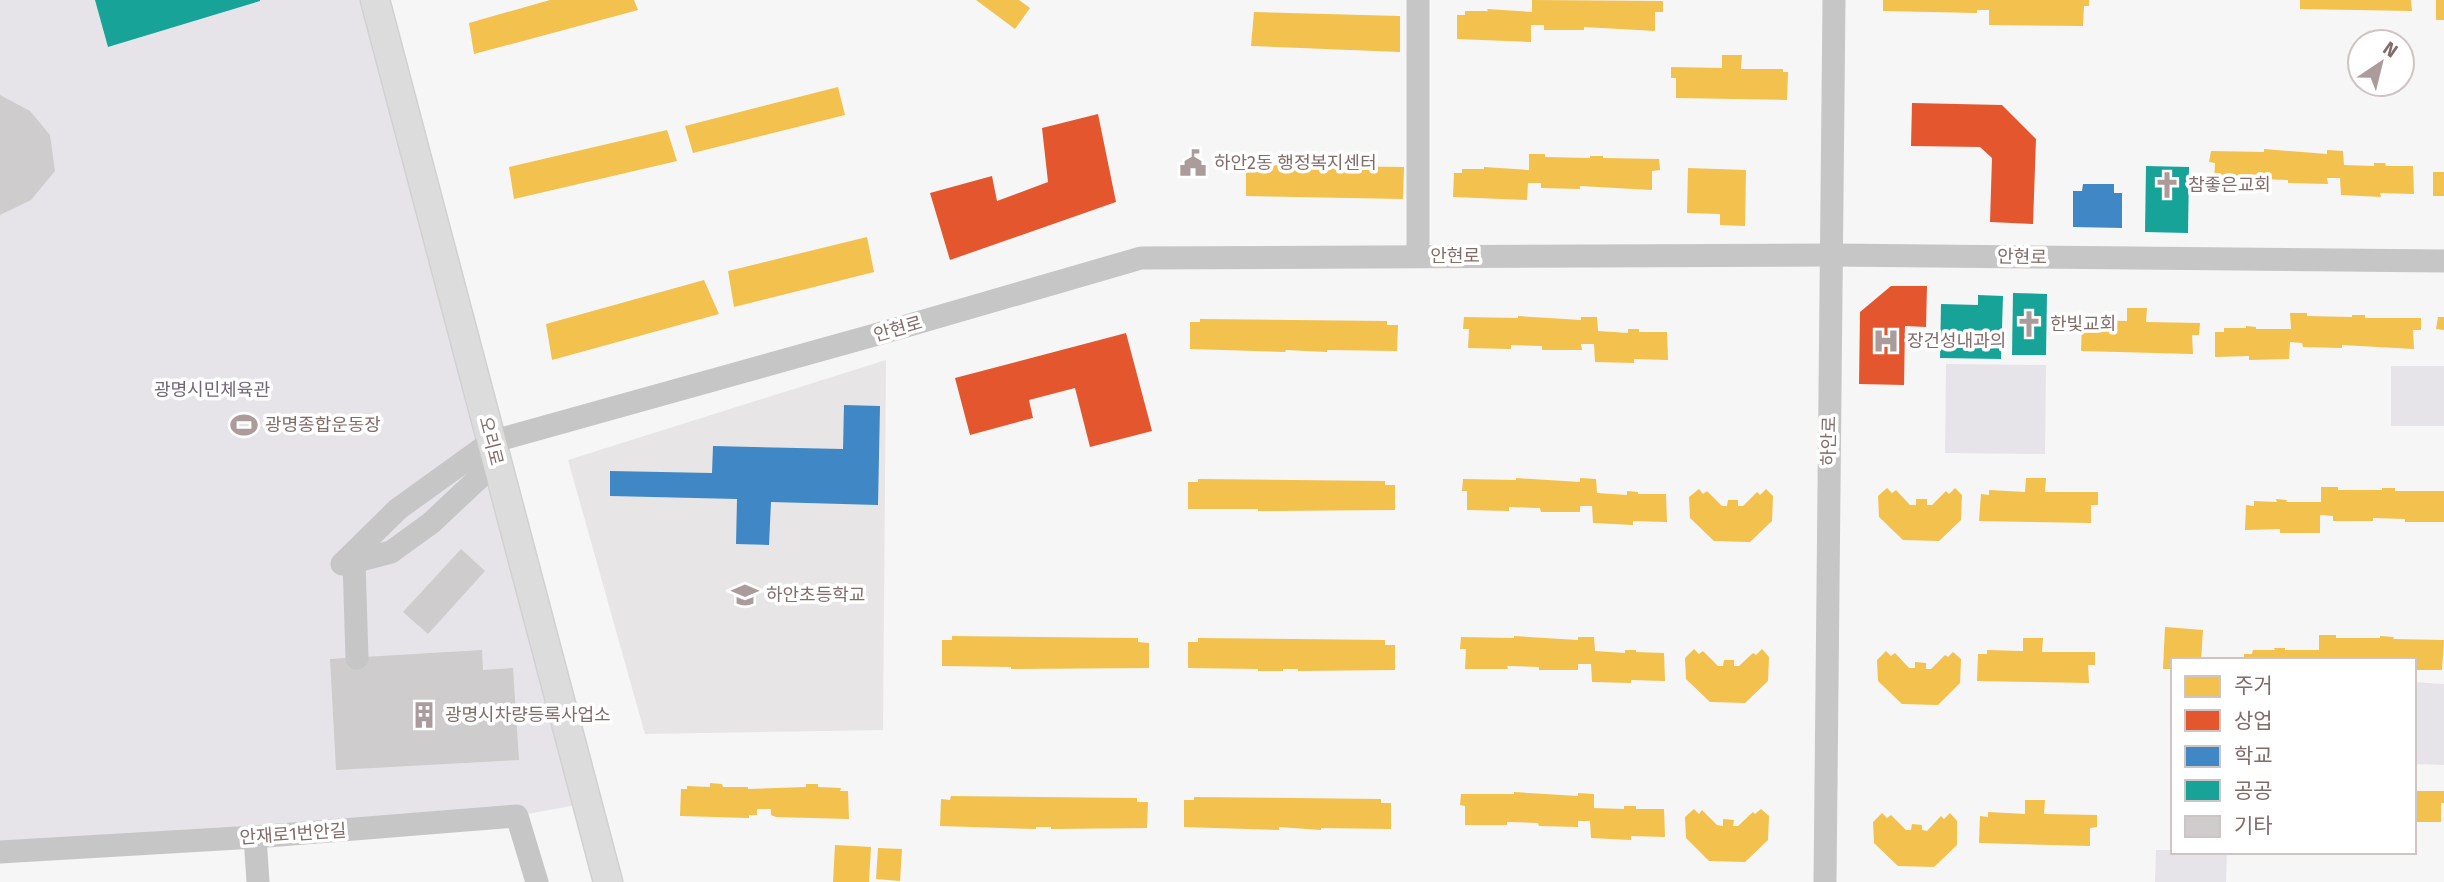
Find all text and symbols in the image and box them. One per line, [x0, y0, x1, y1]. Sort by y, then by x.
north arrow [2346, 28, 2416, 98]
text: N [2379, 36, 2402, 63]
public building icon: 하안2동 행정복지센터 [1178, 148, 1208, 178]
place label: 하안2동 행정복지센터 [1214, 152, 1377, 174]
church icon: 참좋은교회 [2152, 170, 2182, 200]
place label: 참좋은교회 [2188, 174, 2271, 196]
street label: 안현로 [1430, 245, 1480, 267]
street label: 안현로 [1997, 246, 2047, 268]
church icon: 한빛교회 [2014, 309, 2044, 339]
street label: 안현로 [871, 312, 925, 346]
place label: 한빛교회 [2050, 313, 2116, 335]
hospital icon: 장건성내과의 [1871, 326, 1901, 356]
place label: 장건성내과의 [1907, 330, 2006, 352]
park label: 광명시민체육관 [154, 379, 270, 401]
sports icon: 광명종합운동장 [229, 410, 259, 440]
place label: 광명종합운동장 [265, 414, 381, 436]
street label: 오리로 [474, 414, 508, 468]
street label: 하안로 [1818, 416, 1840, 466]
school or university icon: 하안초등학교 [730, 580, 760, 610]
place label: 하안초등학교 [766, 584, 865, 606]
legend [2171, 658, 2416, 854]
text: 주거 [2234, 673, 2273, 699]
building icon: 광명시차량등록사업소 [409, 700, 439, 730]
place label: 광명시차량등록사업소 [445, 704, 611, 726]
text: 상업 [2234, 708, 2273, 734]
text: 학교 [2234, 743, 2273, 769]
text: 공공 [2234, 778, 2273, 804]
text: 기타 [2234, 813, 2273, 839]
street label: 안재로1번안길 [239, 819, 347, 849]

